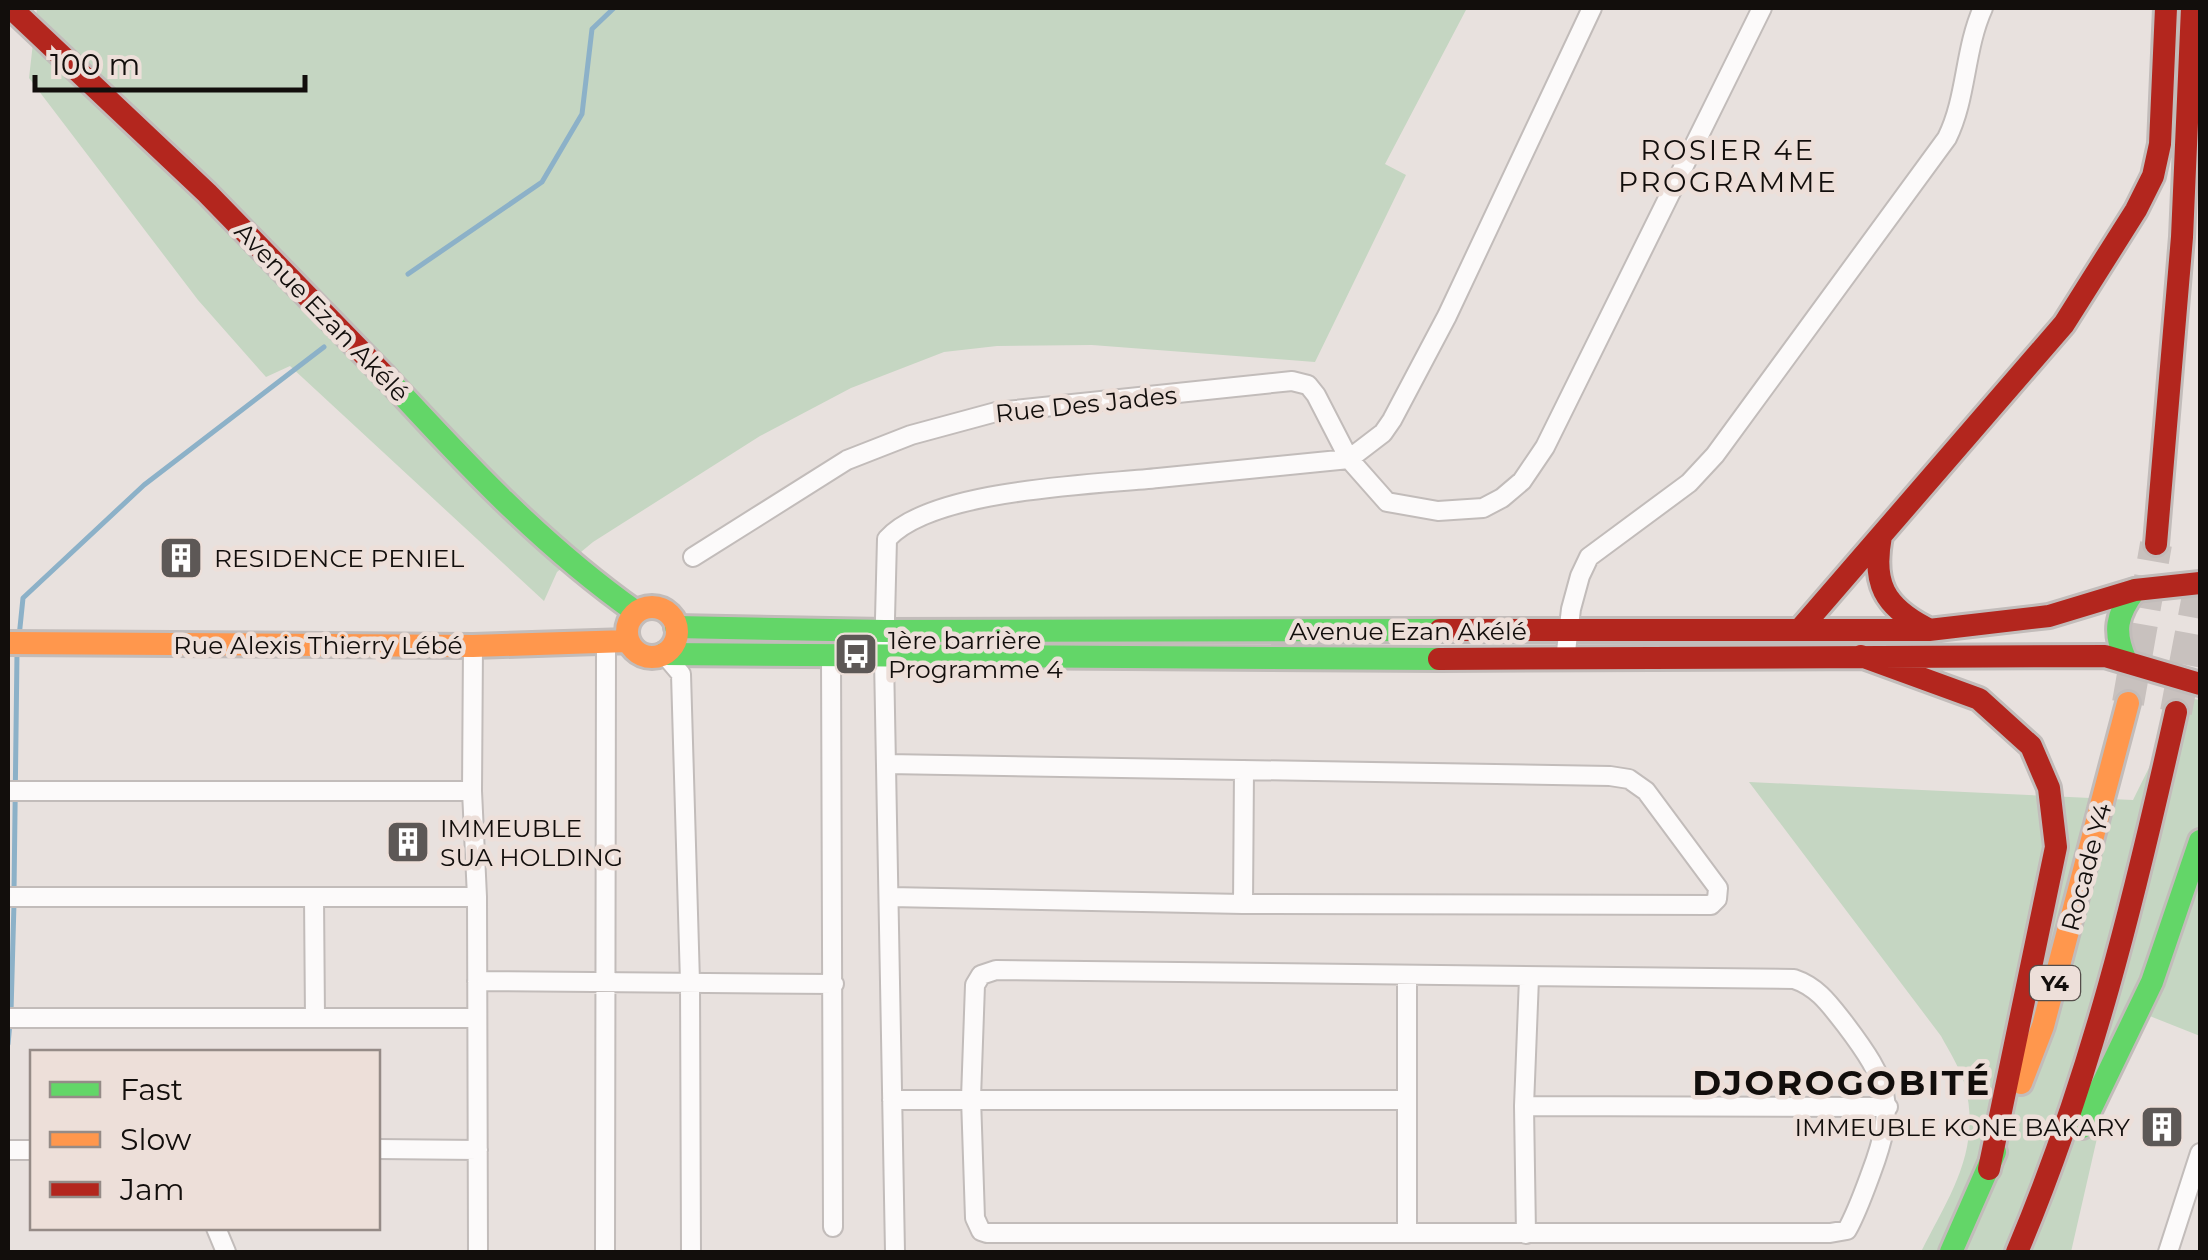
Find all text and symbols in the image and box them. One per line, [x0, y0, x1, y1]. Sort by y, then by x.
scale bar [35, 30, 305, 92]
text: 100 m [50, 46, 140, 83]
district label: ROSIER 4E PROGRAMME [1618, 133, 1838, 199]
street label: Avenue Ezan Akélé [229, 216, 415, 408]
street label: Rue Des Jades [994, 380, 1178, 428]
building icon: RESIDENCE PENIEL [158, 535, 204, 581]
place label: RESIDENCE PENIEL [214, 543, 464, 573]
street label: Avenue Ezan Akélé [1289, 616, 1527, 646]
place label: 1ère barrière Programme 4 [888, 625, 1063, 684]
street label: Rue Alexis Thierry Lébé [173, 630, 463, 660]
bus stop icon: 1ère barrière Programme 4 [833, 631, 879, 677]
street label: Rocade Y4 [2055, 799, 2118, 934]
place label: IMMEUBLE SUA HOLDING [440, 813, 623, 872]
building icon: IMMEUBLE SUA HOLDING [385, 819, 431, 865]
road number: Y4 [2030, 966, 2080, 1000]
legend [30, 1050, 380, 1230]
district label: DJOROGOBITÉ [1692, 1061, 1992, 1104]
text: Fast [120, 1071, 183, 1108]
building icon: IMMEUBLE KONE BAKARY [2139, 1104, 2185, 1150]
place label: IMMEUBLE KONE BAKARY [1795, 1112, 2130, 1142]
text: Slow [120, 1121, 192, 1158]
text: Jam [119, 1171, 185, 1208]

